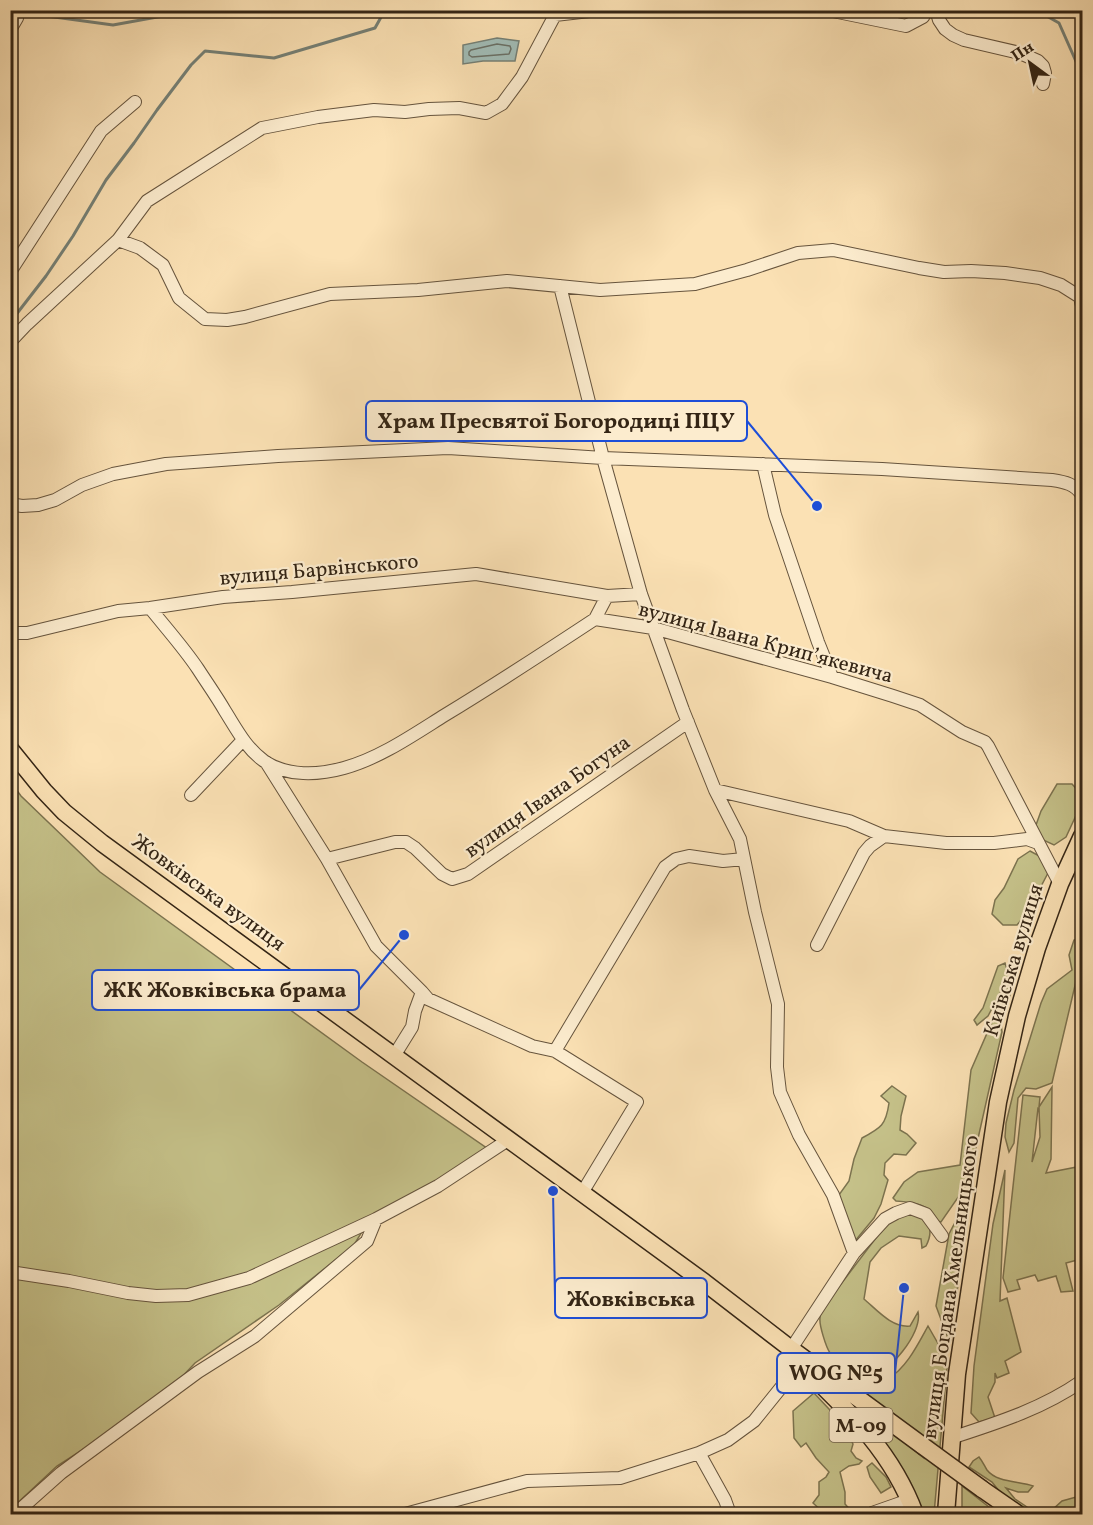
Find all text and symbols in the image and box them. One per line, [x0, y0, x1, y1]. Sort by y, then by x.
north arrow [1000, 33, 1060, 93]
text: Пн [1007, 37, 1038, 68]
callout: Храм Пресвятої Богородиці ПЦУ [366, 401, 747, 441]
text: Храм Пресвятої Богородиці ПЦУ [377, 407, 735, 438]
street label: вулиця Барвінського [219, 547, 420, 594]
street label: вулиця Івана Крипʼякевича [635, 596, 896, 691]
street label: вулиця Івана Богуна [459, 729, 637, 866]
street label: Жовківська вулиця [125, 827, 291, 959]
street label: Київська вулиця [977, 881, 1051, 1040]
callout: ЖК Жовківська брама [92, 970, 359, 1010]
text: ЖК Жовківська брама [104, 976, 346, 1007]
street label: вулиця Богдана Хмельницького [916, 1133, 987, 1441]
callout: Жовківська [555, 1278, 707, 1318]
text: Жовківська [567, 1285, 695, 1316]
callout: WOG №5 [777, 1353, 895, 1393]
text: WOG №5 [789, 1359, 883, 1390]
road number: М-09 [830, 1408, 892, 1442]

